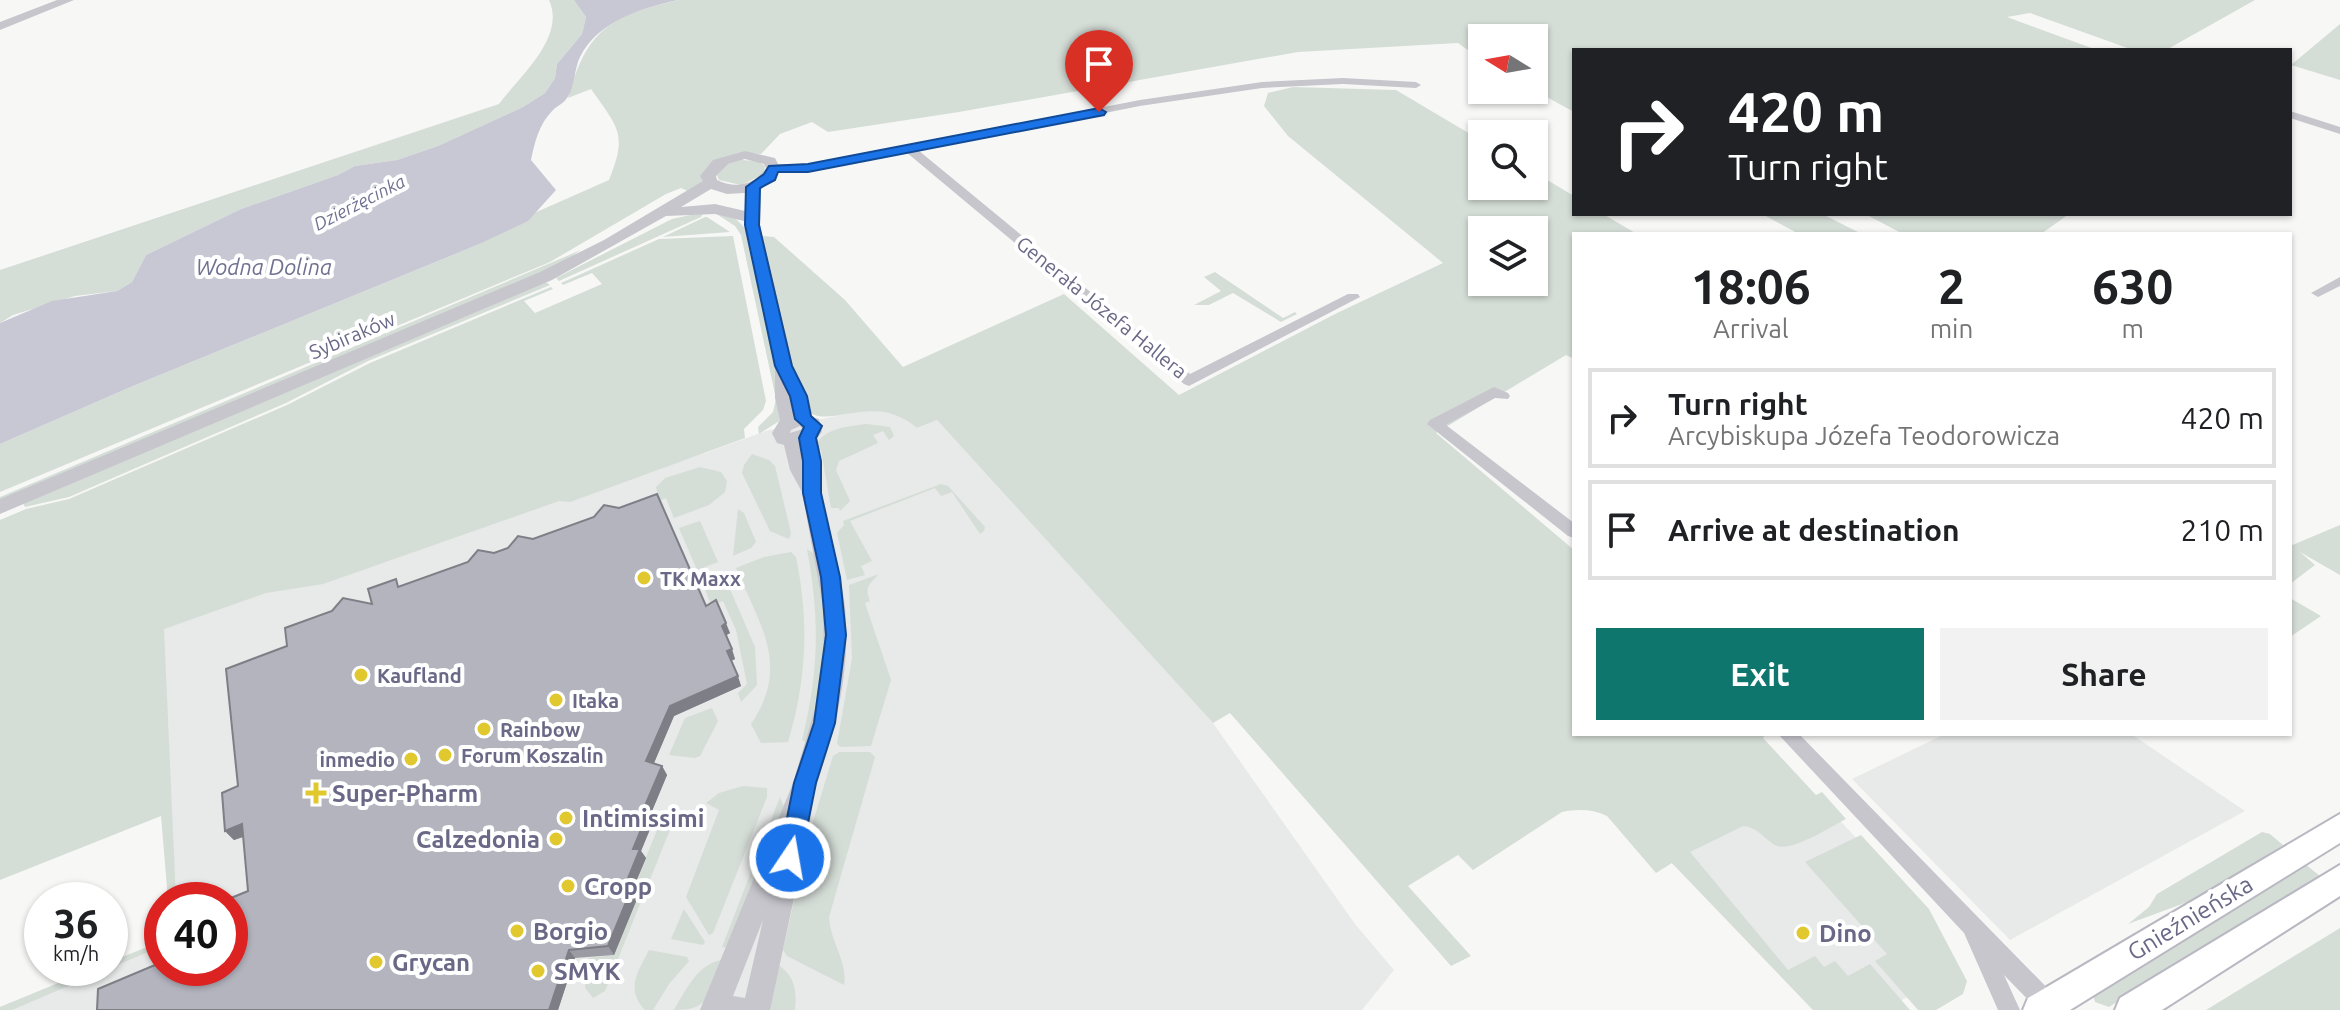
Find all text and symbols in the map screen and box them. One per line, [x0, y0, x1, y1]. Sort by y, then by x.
north arrow [1468, 24, 1548, 104]
map controls [1468, 24, 1548, 296]
pin [1065, 30, 1133, 112]
icon: arrive [1077, 42, 1121, 86]
icon: right [1596, 80, 1700, 184]
text: 420 m [1728, 80, 1884, 143]
button: search [1468, 120, 1548, 200]
text: Turn right [1728, 146, 1888, 187]
water label: Dzierżęcinka [310, 170, 408, 234]
button: layers [1468, 216, 1548, 296]
street label: Generała Józefa Hallera [1012, 231, 1192, 383]
water label: Wodna Dolina [196, 254, 332, 279]
text: 18:06 [1691, 259, 1811, 313]
text: 2 [1938, 259, 1965, 313]
text: 630 [2092, 259, 2173, 313]
street label: Sybiraków [306, 306, 399, 363]
text: Arrival [1713, 314, 1789, 343]
text: min [1930, 314, 1973, 343]
text: m [2121, 314, 2144, 343]
text: Turn right [1668, 387, 1808, 421]
icon: right [1600, 396, 1644, 440]
text: 420 m [2180, 401, 2264, 435]
text: Arcybiskupa Józefa Teodorowicza [1668, 421, 2060, 450]
icon: arrive [1600, 508, 1644, 552]
text: Arrive at destination [1668, 513, 1960, 547]
text: 210 m [2180, 513, 2264, 547]
place label: TK Maxx [660, 567, 741, 590]
marker: TK Maxx [635, 569, 653, 587]
button: Exit [1596, 628, 1924, 720]
button: Share [1940, 628, 2268, 720]
place label: Kaufland [377, 664, 462, 687]
marker: Kaufland [352, 666, 370, 684]
place label: Itaka [572, 689, 619, 712]
marker: Itaka [547, 691, 565, 709]
place label: Rainbow [500, 718, 581, 741]
marker: Rainbow [475, 720, 493, 738]
place label: Forum Koszalin [461, 744, 604, 767]
marker: Forum Koszalin [436, 746, 454, 764]
place label: inmedio [319, 748, 395, 771]
marker: inmedio [402, 750, 420, 768]
place label: Super-Pharm [332, 780, 478, 807]
marker: Super-Pharm [307, 784, 325, 802]
place label: Intimissimi [582, 805, 704, 832]
marker: Intimissimi [557, 809, 575, 827]
position arrow [748, 816, 832, 900]
place label: Calzedonia [416, 826, 540, 853]
marker: Calzedonia [547, 830, 565, 848]
street label: Gnieźnieńska [2123, 870, 2257, 966]
place label: Cropp [584, 873, 652, 900]
marker: Cropp [559, 877, 577, 895]
speed limit sign: 40 [144, 882, 248, 986]
text: 36 [53, 901, 99, 946]
place label: Borgio [533, 918, 608, 945]
place label: Dino [1819, 920, 1872, 947]
marker: Borgio [508, 922, 526, 940]
marker: Dino [1794, 924, 1812, 942]
text: km/h [53, 942, 99, 965]
place label: Grycan [392, 949, 470, 976]
marker: Grycan [367, 953, 385, 971]
place label: SMYK [554, 958, 620, 985]
marker: SMYK [529, 962, 547, 980]

